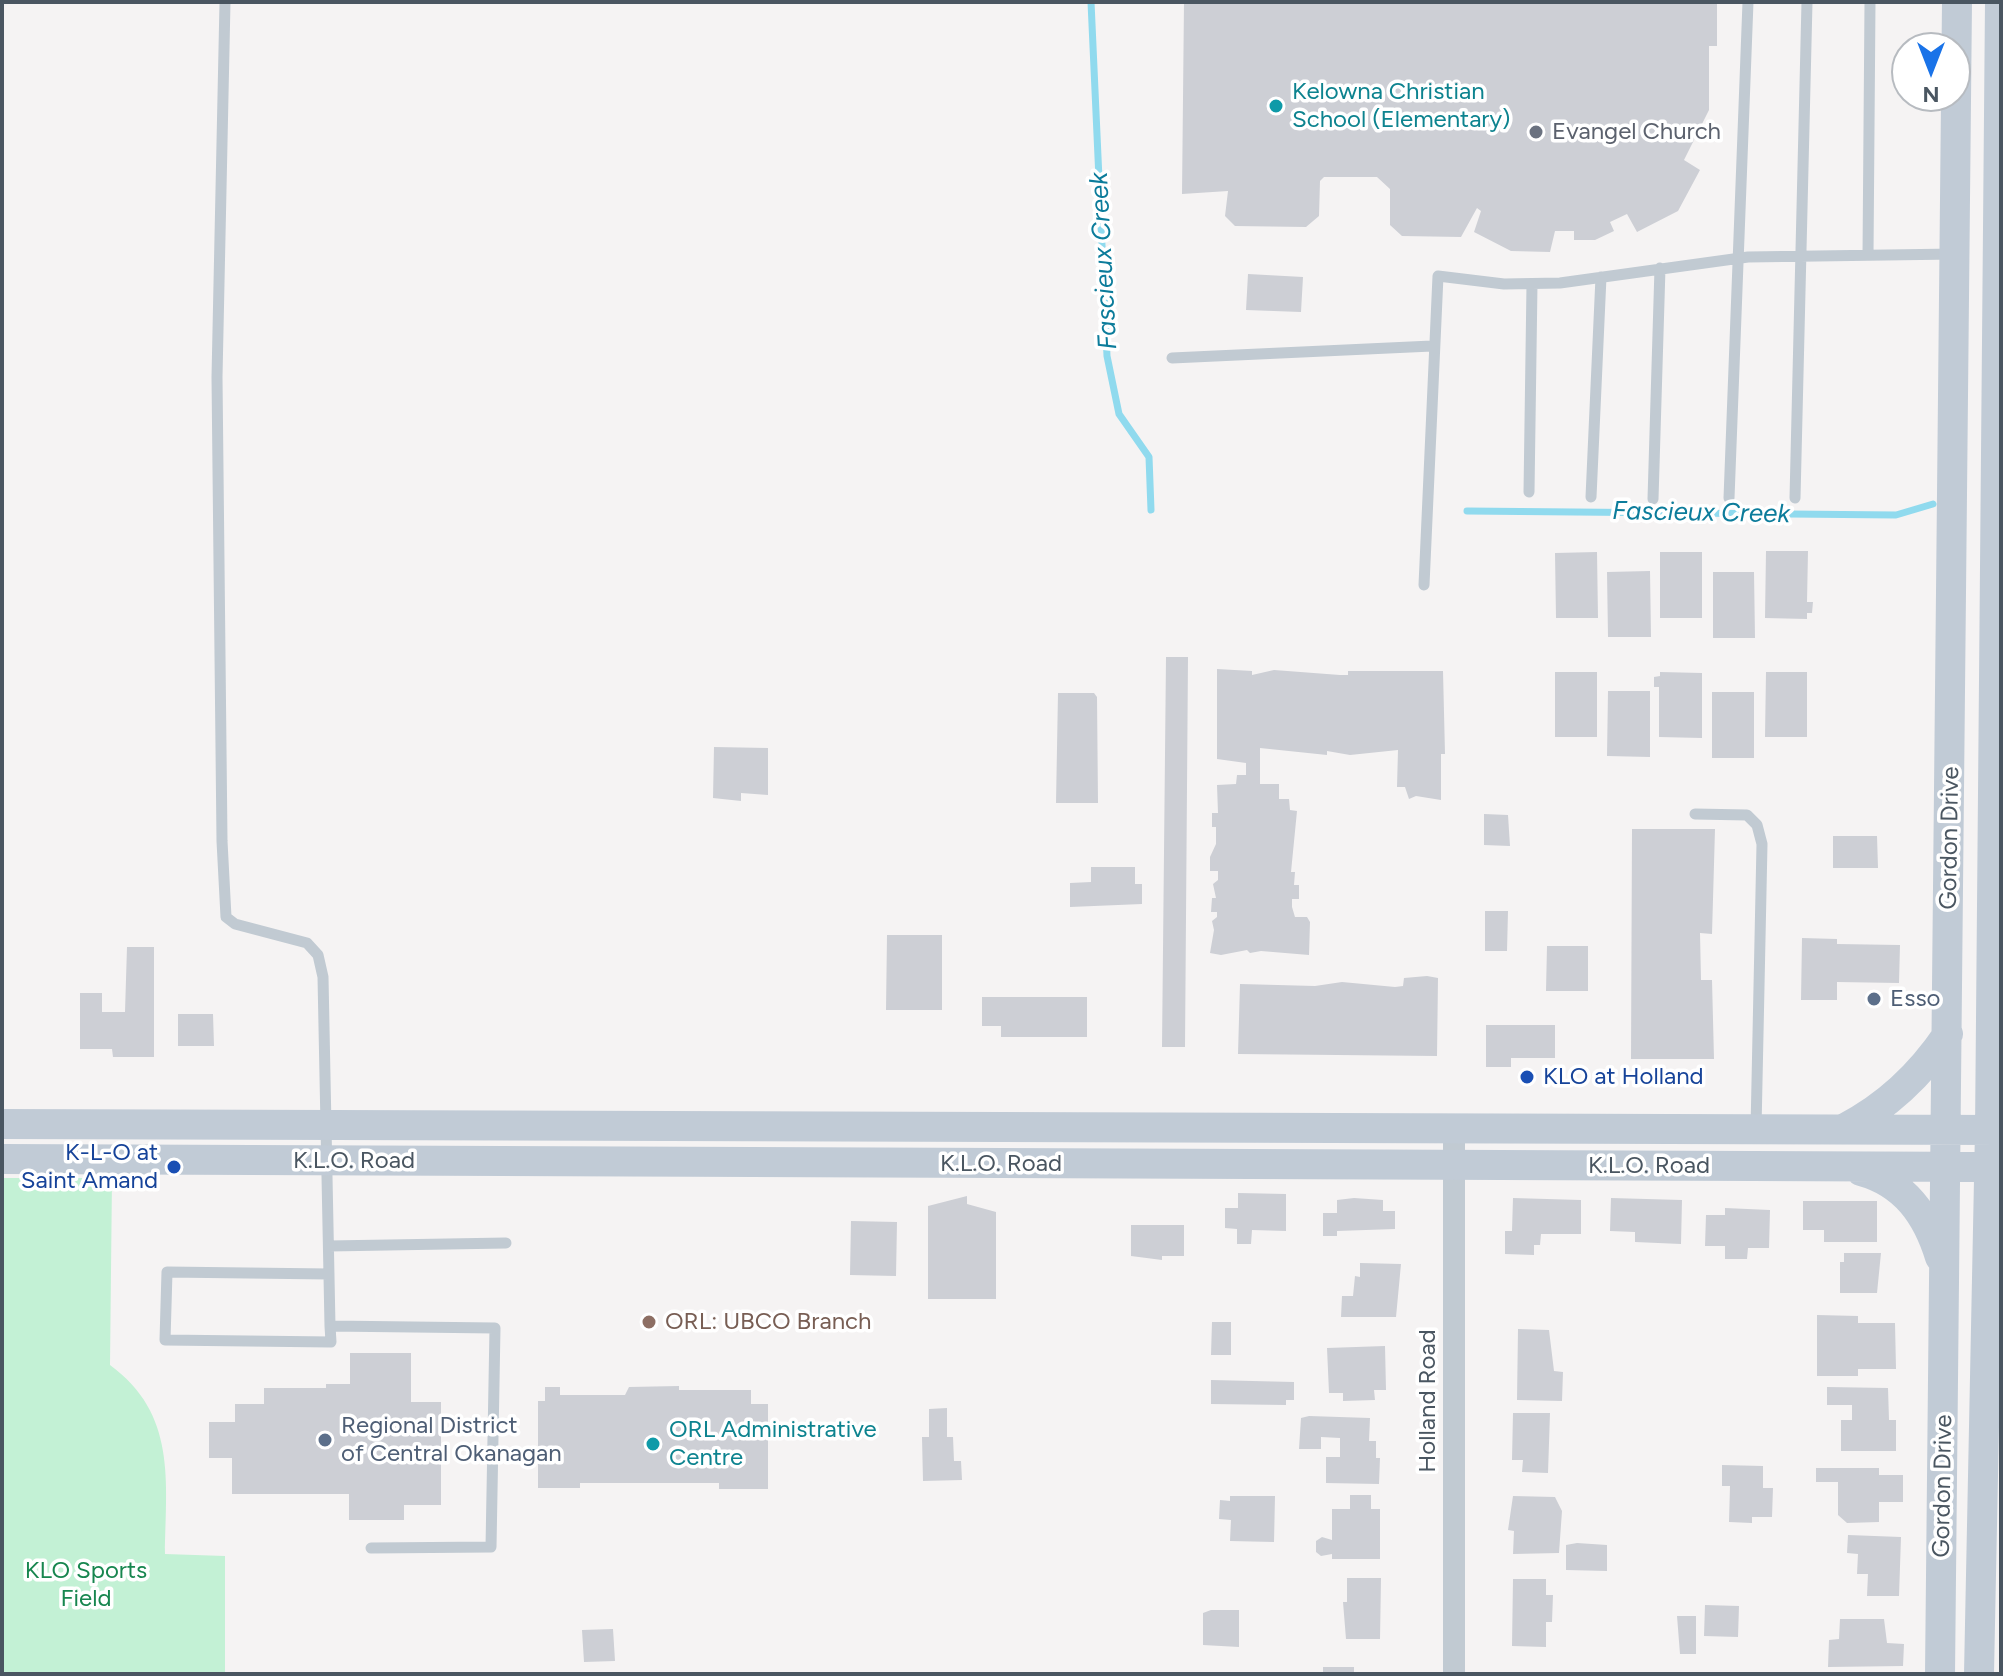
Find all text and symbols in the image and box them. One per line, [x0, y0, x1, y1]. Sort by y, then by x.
north arrow [1891, 32, 1971, 112]
place label: Kelowna Christian School (Elementary) [1292, 78, 1511, 134]
text: N [1923, 81, 1940, 108]
marker: Kelowna Christian School (Elementary) [1267, 97, 1285, 115]
place label: Evangel Church [1552, 118, 1721, 146]
marker: Evangel Church [1527, 123, 1545, 141]
water label: Fascieux Creek [1084, 171, 1124, 351]
water label: Fascieux Creek [1612, 496, 1790, 530]
street label: Gordon Drive [1934, 766, 1966, 910]
place label: Esso [1890, 985, 1940, 1013]
marker: Esso [1865, 990, 1883, 1008]
place label: KLO at Holland [1543, 1063, 1704, 1091]
marker: KLO at Holland [1518, 1068, 1536, 1086]
place label: K-L-O at Saint Amand [21, 1139, 158, 1195]
street label: K.L.O. Road [293, 1147, 415, 1175]
street label: K.L.O. Road [940, 1150, 1062, 1178]
street label: K.L.O. Road [1588, 1152, 1710, 1180]
marker: K-L-O at Saint Amand [165, 1158, 183, 1176]
place label: ORL: UBCO Branch [665, 1308, 871, 1336]
marker: ORL: UBCO Branch [640, 1313, 658, 1331]
street label: Holland Road [1414, 1329, 1442, 1473]
place label: Regional District of Central Okanagan [341, 1412, 562, 1468]
street label: Gordon Drive [1927, 1414, 1959, 1558]
place label: ORL Administrative Centre [669, 1416, 877, 1472]
marker: Regional District of Central Okanagan [316, 1431, 334, 1449]
marker: ORL Administrative Centre [644, 1435, 662, 1453]
park label: KLO Sports Field [25, 1557, 147, 1613]

